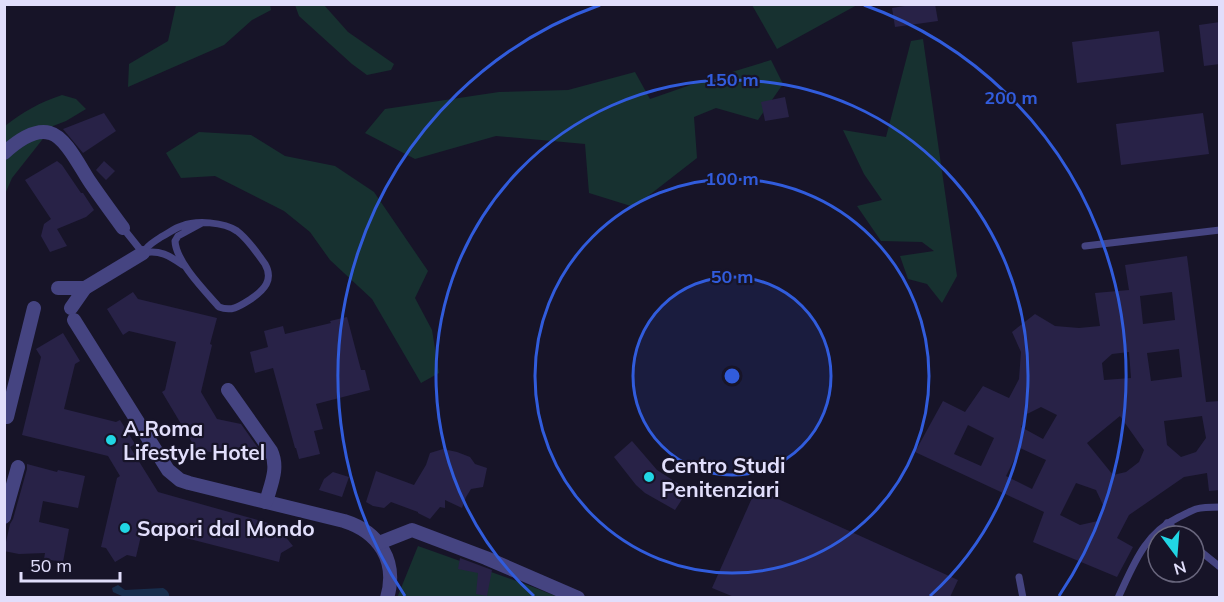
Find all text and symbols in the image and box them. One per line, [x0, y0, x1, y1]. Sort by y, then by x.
text: 150 m [705, 68, 759, 91]
text: 200 m [984, 86, 1038, 109]
text: 100 m [705, 167, 759, 190]
text: 50 m [711, 265, 753, 288]
centre of rings [722, 366, 742, 386]
place label: A.Roma Lifestyle Hotel [123, 415, 265, 465]
marker: A.Roma Lifestyle Hotel [104, 433, 118, 447]
place label: Centro Studi Penitenziari [661, 452, 785, 502]
marker: Centro Studi Penitenziari [642, 470, 656, 484]
place label: Sapori dal Mondo [137, 515, 315, 541]
marker: Sapori dal Mondo [118, 521, 132, 535]
north arrow [1146, 524, 1206, 584]
scale bar [21, 545, 120, 583]
text: 50 m [30, 554, 72, 577]
text: N [1172, 557, 1189, 580]

